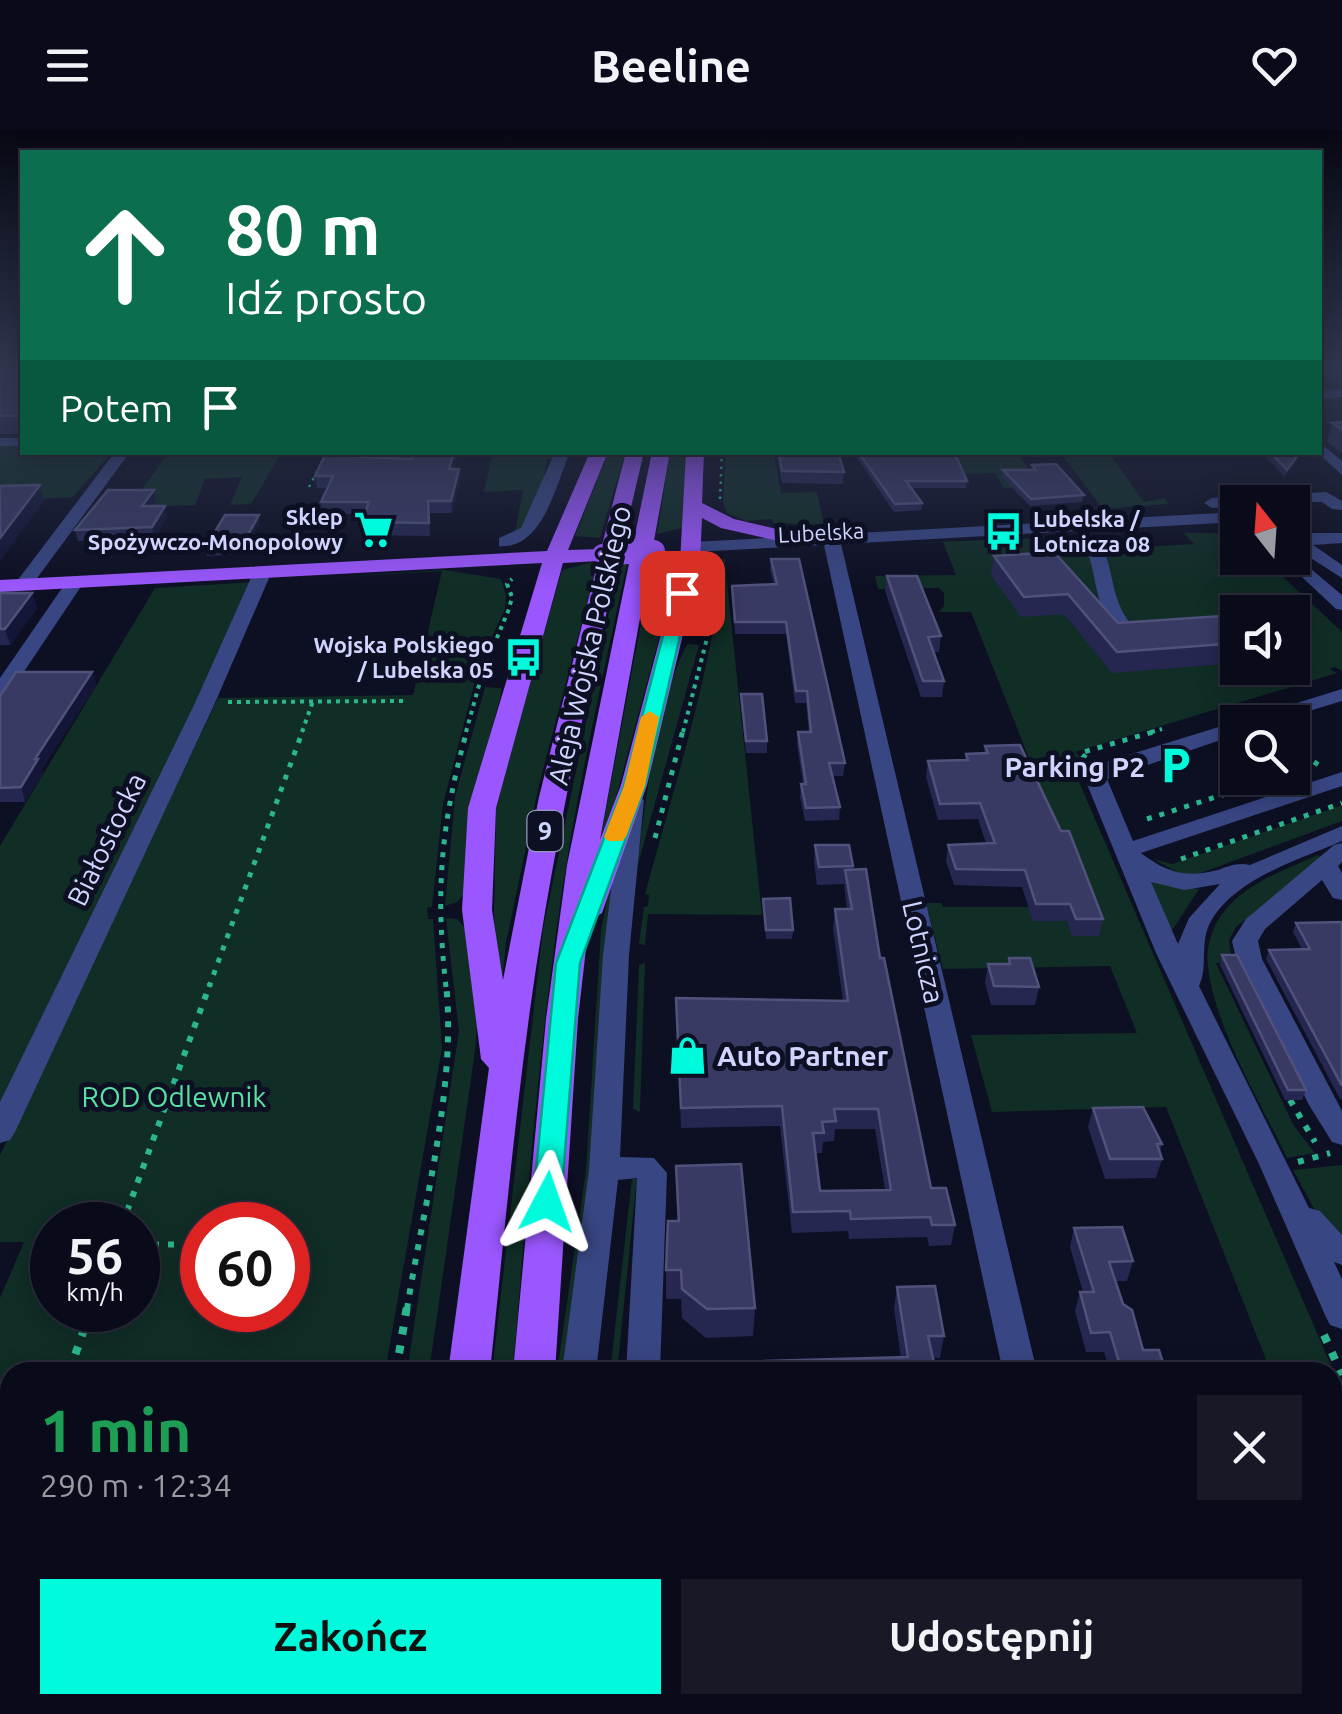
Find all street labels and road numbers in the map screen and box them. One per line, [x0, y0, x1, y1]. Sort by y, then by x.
street label: Aleja Wojska Polskiego [542, 502, 636, 788]
street label: Lubelska [777, 517, 865, 547]
street label: Białostocka [61, 768, 151, 910]
road number: 9 [528, 811, 562, 851]
street label: Lotnicza [897, 898, 951, 1006]

